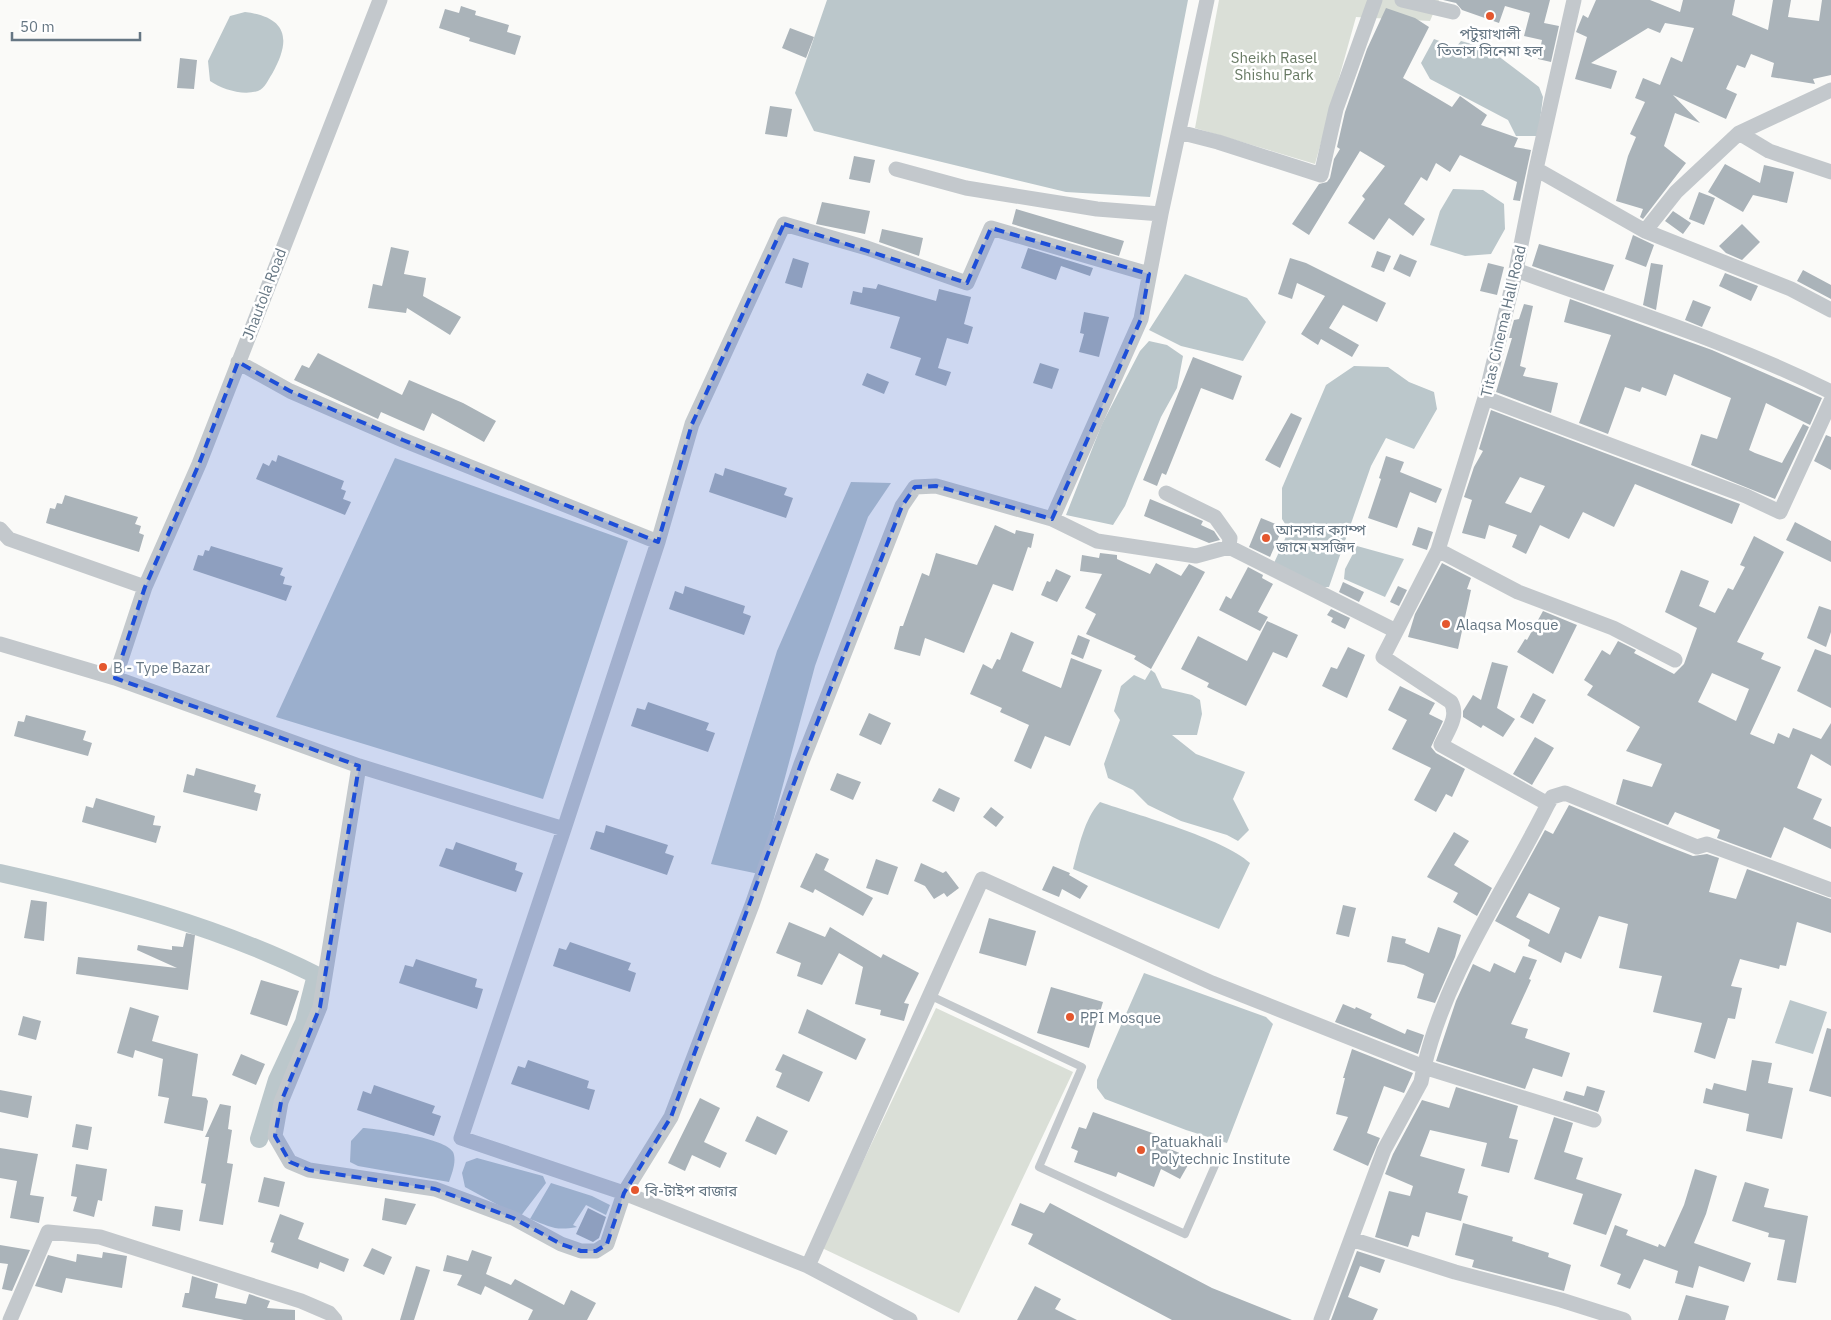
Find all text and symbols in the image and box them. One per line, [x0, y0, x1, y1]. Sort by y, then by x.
scale bar [12, 10, 140, 42]
marker: পটুয়াখালী তিতাস সিনেমা হল [1484, 10, 1496, 22]
text: 50 m [20, 17, 55, 36]
place label: পটুয়াখালী তিতাস সিনেমা হল [1436, 24, 1544, 60]
park label: Sheikh Rasel Shishu Park [1231, 48, 1317, 84]
street label: Titas Cinema Hall Road [1476, 243, 1530, 399]
street label: Jhautola Road [238, 246, 290, 342]
place label: আনসার ক্যাম্প জামে মসজিদ [1275, 520, 1366, 556]
marker: আনসার ক্যাম্প জামে মসজিদ [1260, 532, 1272, 544]
place label: Alaqsa Mosque [1456, 615, 1559, 634]
marker: Alaqsa Mosque [1440, 618, 1452, 630]
place label: B - Type Bazar [113, 658, 211, 677]
marker: B - Type Bazar [97, 661, 109, 673]
place label: PPI Mosque [1080, 1008, 1161, 1027]
marker: PPI Mosque [1064, 1011, 1076, 1023]
place label: Patuakhali Polytechnic Institute [1151, 1132, 1290, 1168]
marker: Patuakhali Polytechnic Institute [1135, 1144, 1147, 1156]
place label: বি-টাইপ বাজার [644, 1181, 738, 1200]
marker: বি-টাইপ বাজার [629, 1184, 641, 1196]

